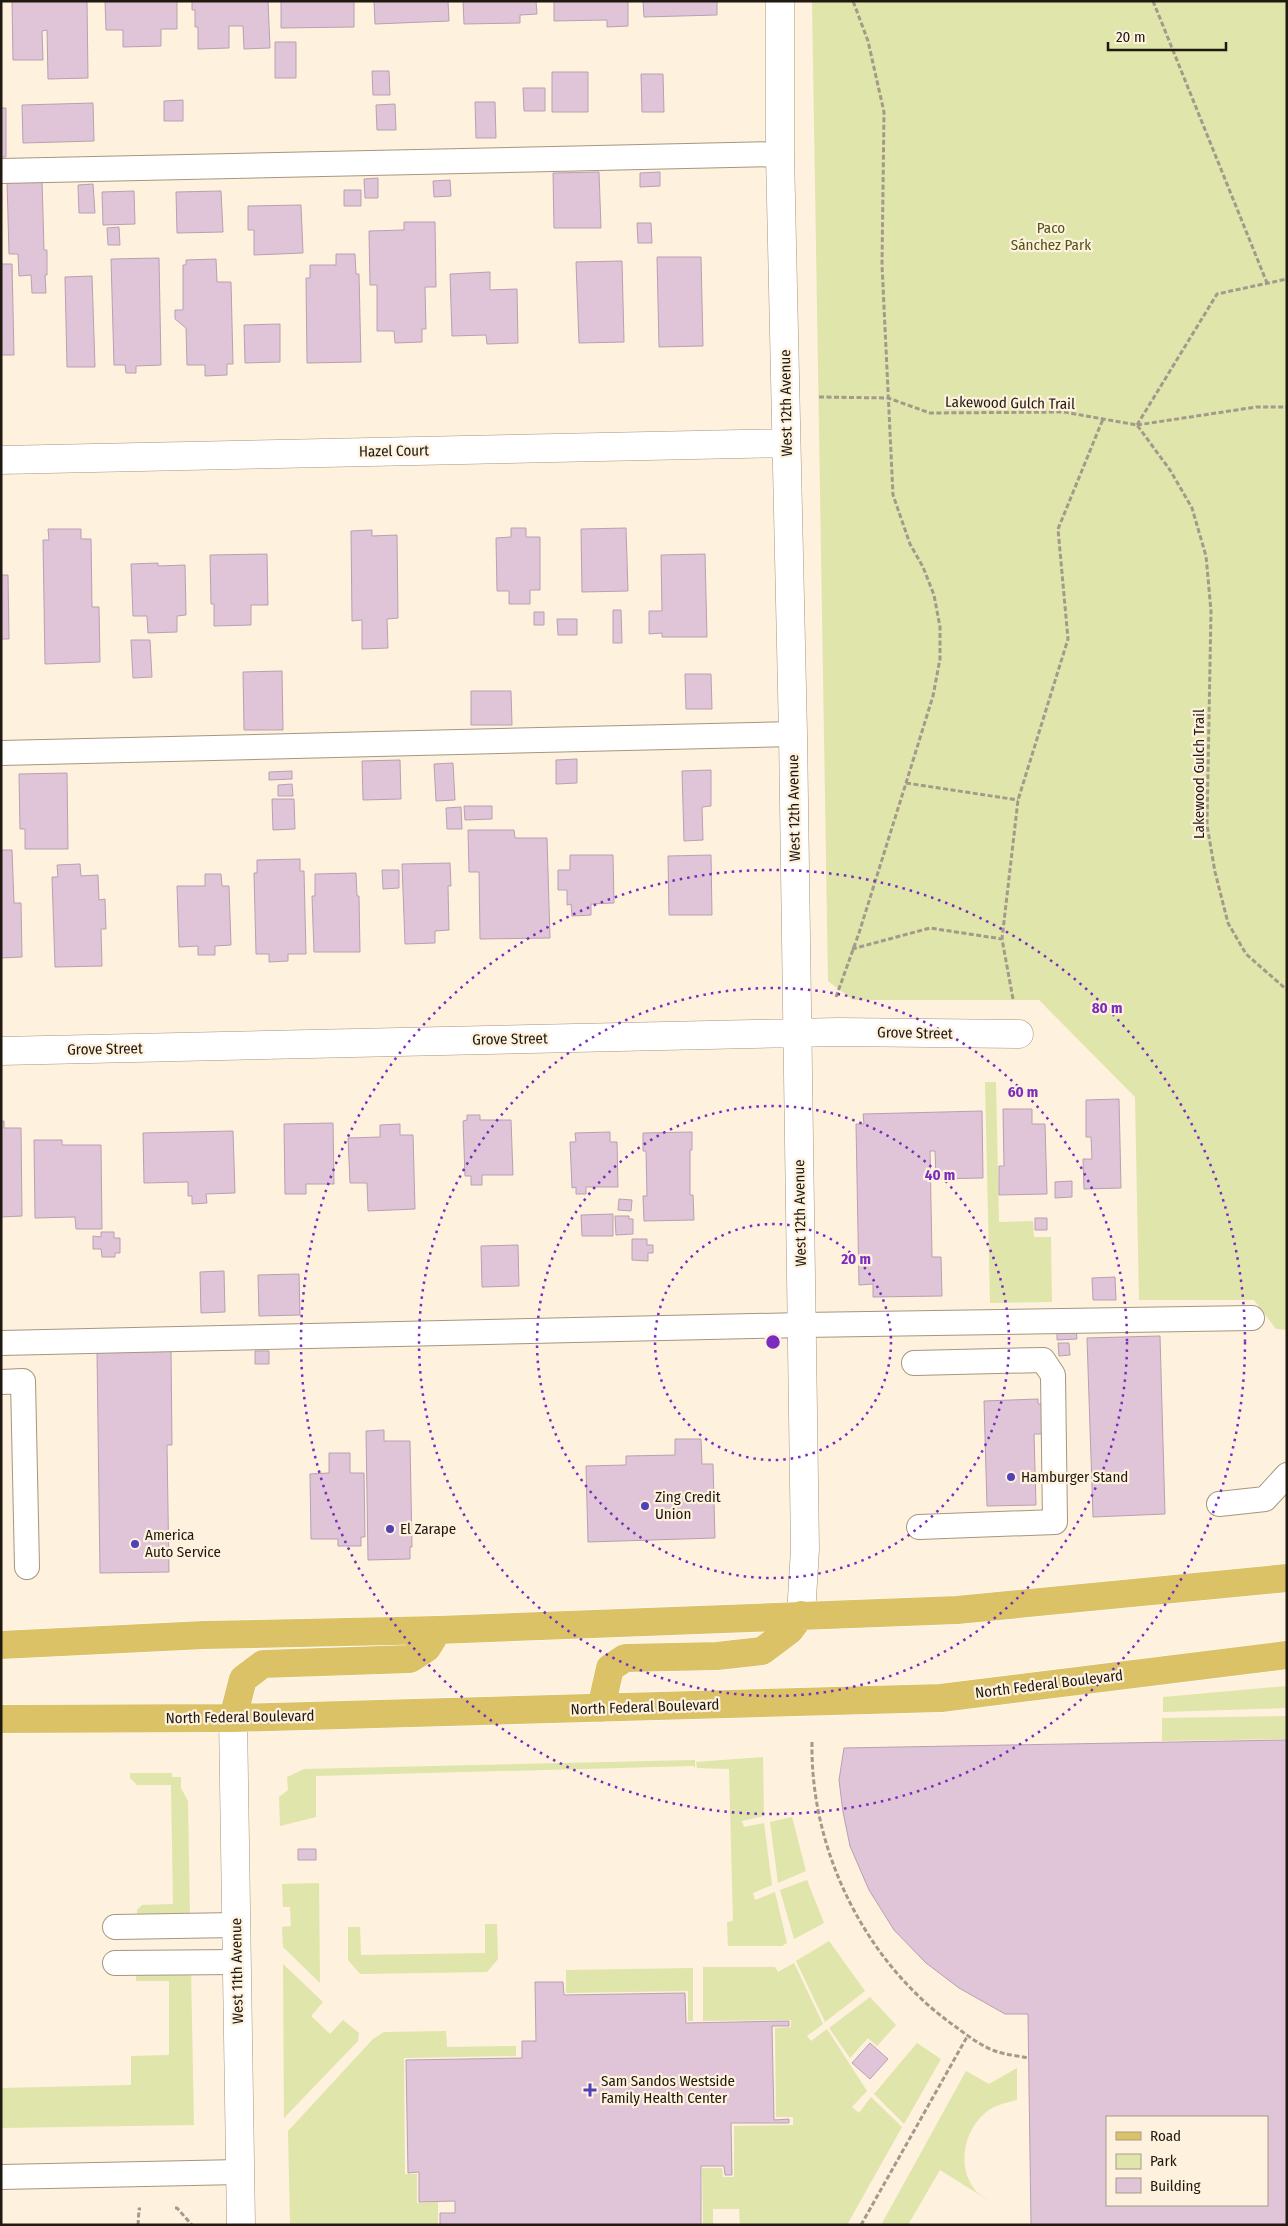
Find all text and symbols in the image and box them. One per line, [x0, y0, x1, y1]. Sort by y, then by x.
scale bar [1108, 20, 1226, 52]
text: 20 m [1116, 28, 1146, 46]
park label: Paco Sánchez Park [1011, 219, 1091, 254]
street label: West 12th Avenue [776, 349, 796, 457]
street label: Lakewood Gulch Trail [945, 393, 1075, 413]
street label: Hazel Court [359, 441, 429, 461]
street label: Lakewood Gulch Trail [1190, 709, 1208, 839]
street label: West 12th Avenue [784, 754, 804, 862]
text: 80 m [1092, 999, 1122, 1017]
street label: Grove Street [877, 1023, 953, 1043]
street label: Grove Street [472, 1029, 548, 1049]
street label: Grove Street [67, 1039, 143, 1059]
text: 60 m [1008, 1083, 1038, 1101]
street label: West 12th Avenue [790, 1159, 810, 1267]
text: 40 m [925, 1166, 955, 1184]
text: 20 m [840, 1250, 871, 1268]
centre of rings [764, 1333, 782, 1351]
place label: Hamburger Stand [1021, 1468, 1128, 1486]
marker: Hamburger Stand [1005, 1471, 1017, 1483]
place label: Zing Credit Union [655, 1488, 721, 1523]
marker: Zing Credit Union [639, 1500, 651, 1512]
place label: El Zarape [400, 1520, 456, 1538]
marker: El Zarape [384, 1523, 396, 1535]
place label: America Auto Service [145, 1526, 221, 1561]
marker: America Auto Service [129, 1538, 141, 1550]
street label: North Federal Boulevard [974, 1666, 1124, 1702]
street label: North Federal Boulevard [570, 1695, 720, 1719]
street label: North Federal Boulevard [165, 1707, 315, 1727]
street label: West 11th Avenue [227, 1918, 247, 2024]
place label: Sam Sandos Westside Family Health Center [601, 2072, 735, 2107]
marker: Sam Sandos Westside Family Health Center [583, 2083, 597, 2097]
legend [1106, 2116, 1268, 2206]
text: Road [1150, 2127, 1181, 2145]
text: Park [1150, 2152, 1177, 2170]
text: Building [1150, 2177, 1201, 2195]

